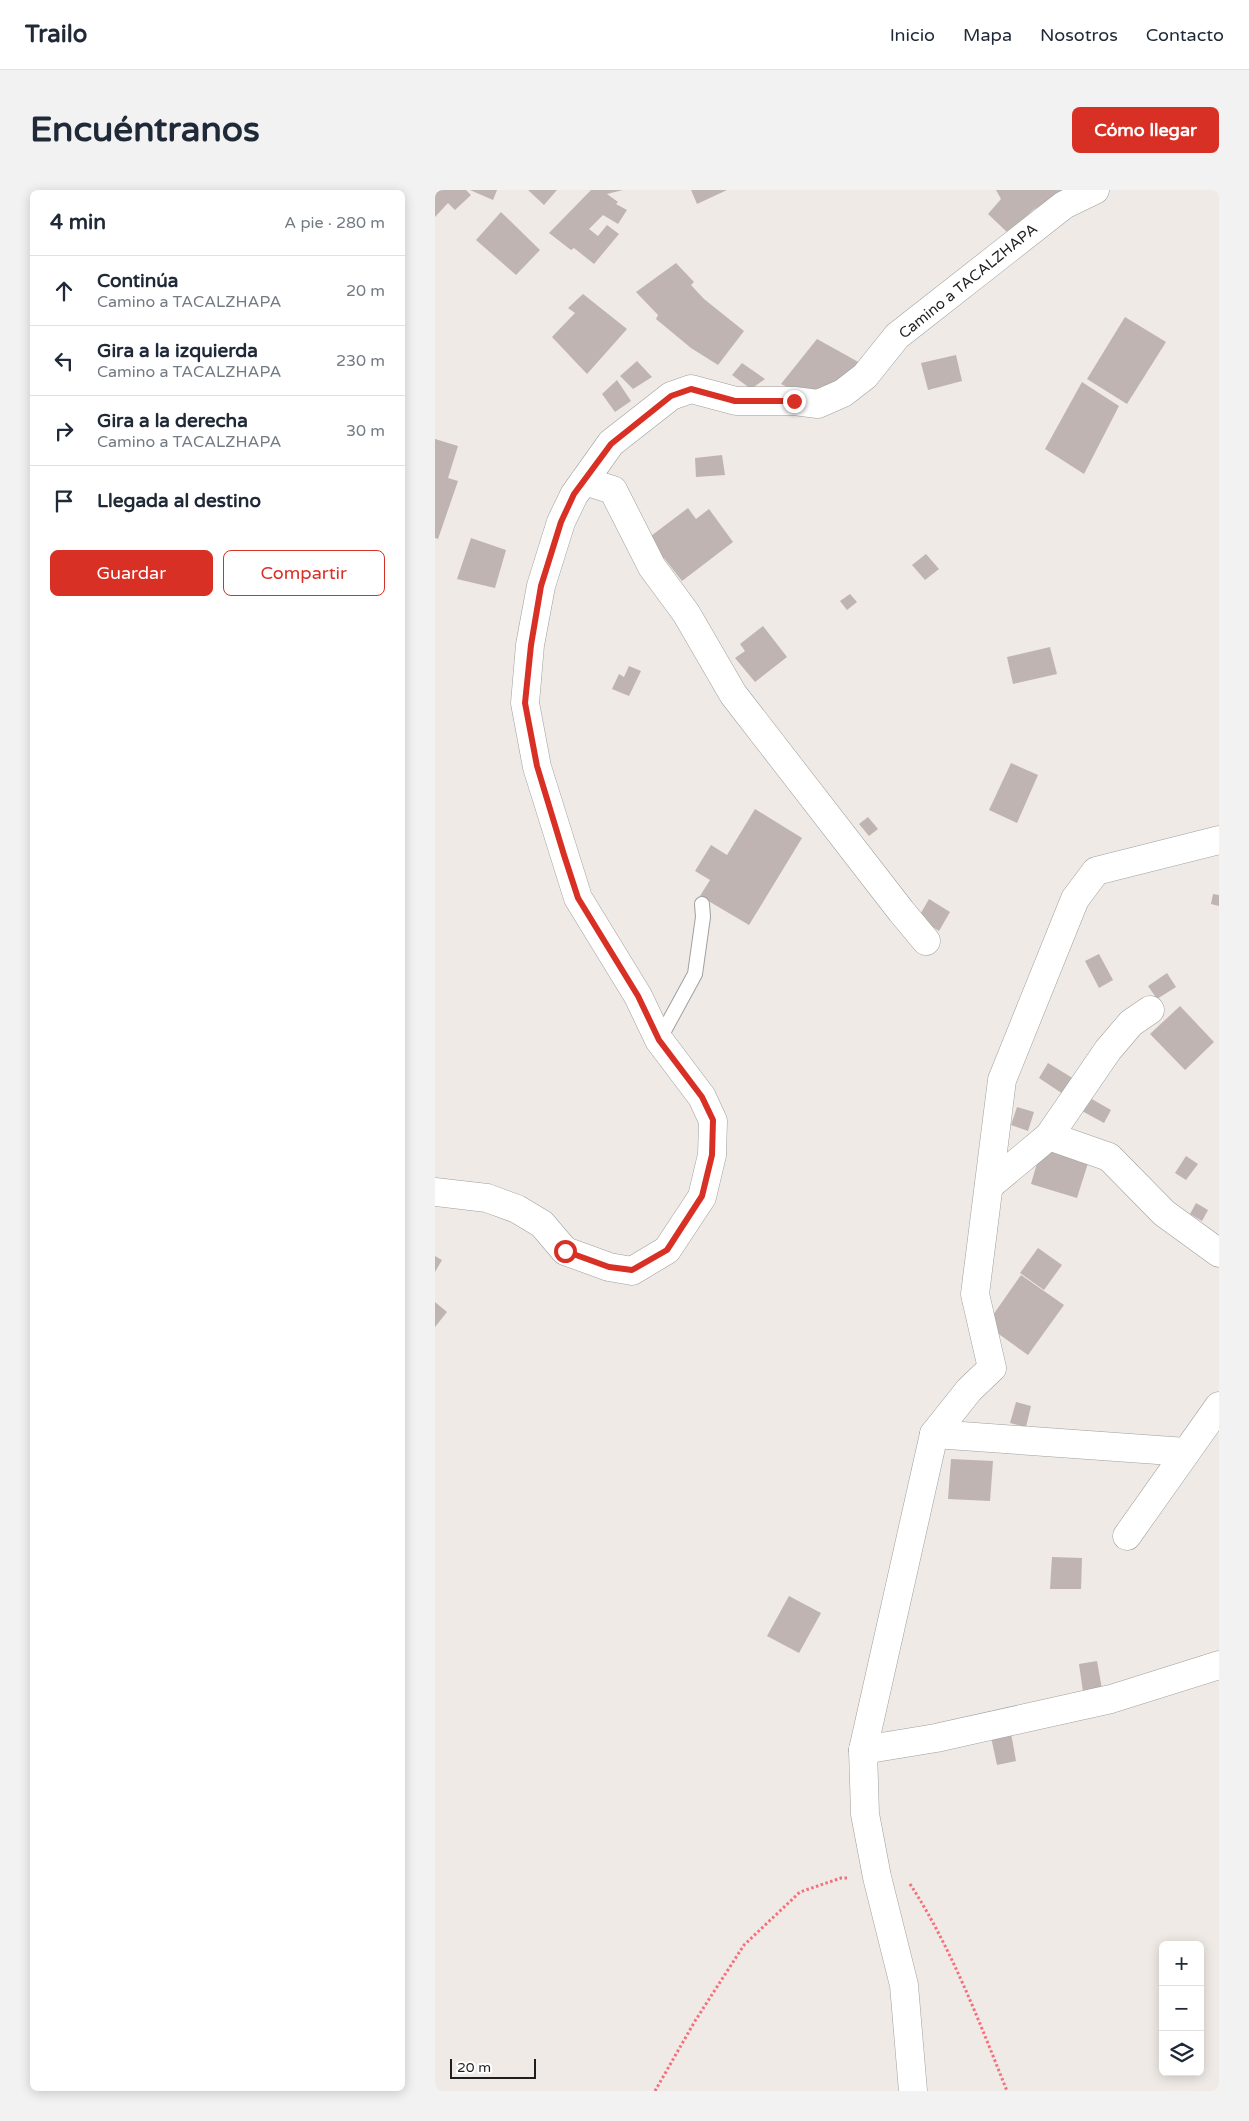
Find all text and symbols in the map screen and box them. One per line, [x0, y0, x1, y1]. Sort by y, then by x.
text: Trailo [25, 20, 87, 49]
text: Inicio [890, 24, 935, 46]
text: Mapa [963, 24, 1012, 46]
text: Nosotros [1040, 24, 1118, 46]
text: Contacto [1146, 24, 1224, 46]
button: Cómo llegar [1072, 107, 1219, 153]
text: Encuéntranos [30, 109, 260, 151]
text: 4 min [50, 210, 106, 235]
text: A pie · 280 m [284, 213, 385, 233]
street label: Camino a TACALZHAPA [895, 220, 1041, 342]
text: Continúa [97, 270, 179, 292]
icon: ahead [50, 277, 78, 305]
text: 20 m [346, 281, 385, 301]
text: Camino a TACALZHAPA [97, 292, 282, 312]
text: Gira a la izquierda [97, 340, 258, 362]
icon: left [50, 347, 78, 375]
text: 230 m [336, 351, 385, 371]
text: Camino a TACALZHAPA [97, 362, 282, 382]
route end [783, 390, 806, 413]
text: Gira a la derecha [97, 410, 248, 432]
icon: right [50, 417, 78, 445]
text: 30 m [346, 421, 385, 441]
text: Camino a TACALZHAPA [97, 432, 282, 452]
icon: arrive [50, 487, 78, 515]
text: Llegada al destino [97, 490, 261, 512]
button: Guardar [50, 550, 213, 596]
button: Compartir [223, 550, 385, 596]
route start [554, 1240, 577, 1263]
map controls [1159, 1941, 1204, 2076]
button: + [1159, 1941, 1204, 1986]
button: − [1159, 1986, 1204, 2031]
button: layers [1159, 2031, 1204, 2076]
scale bar [450, 2056, 536, 2079]
text: 20 m [457, 2059, 491, 2076]

